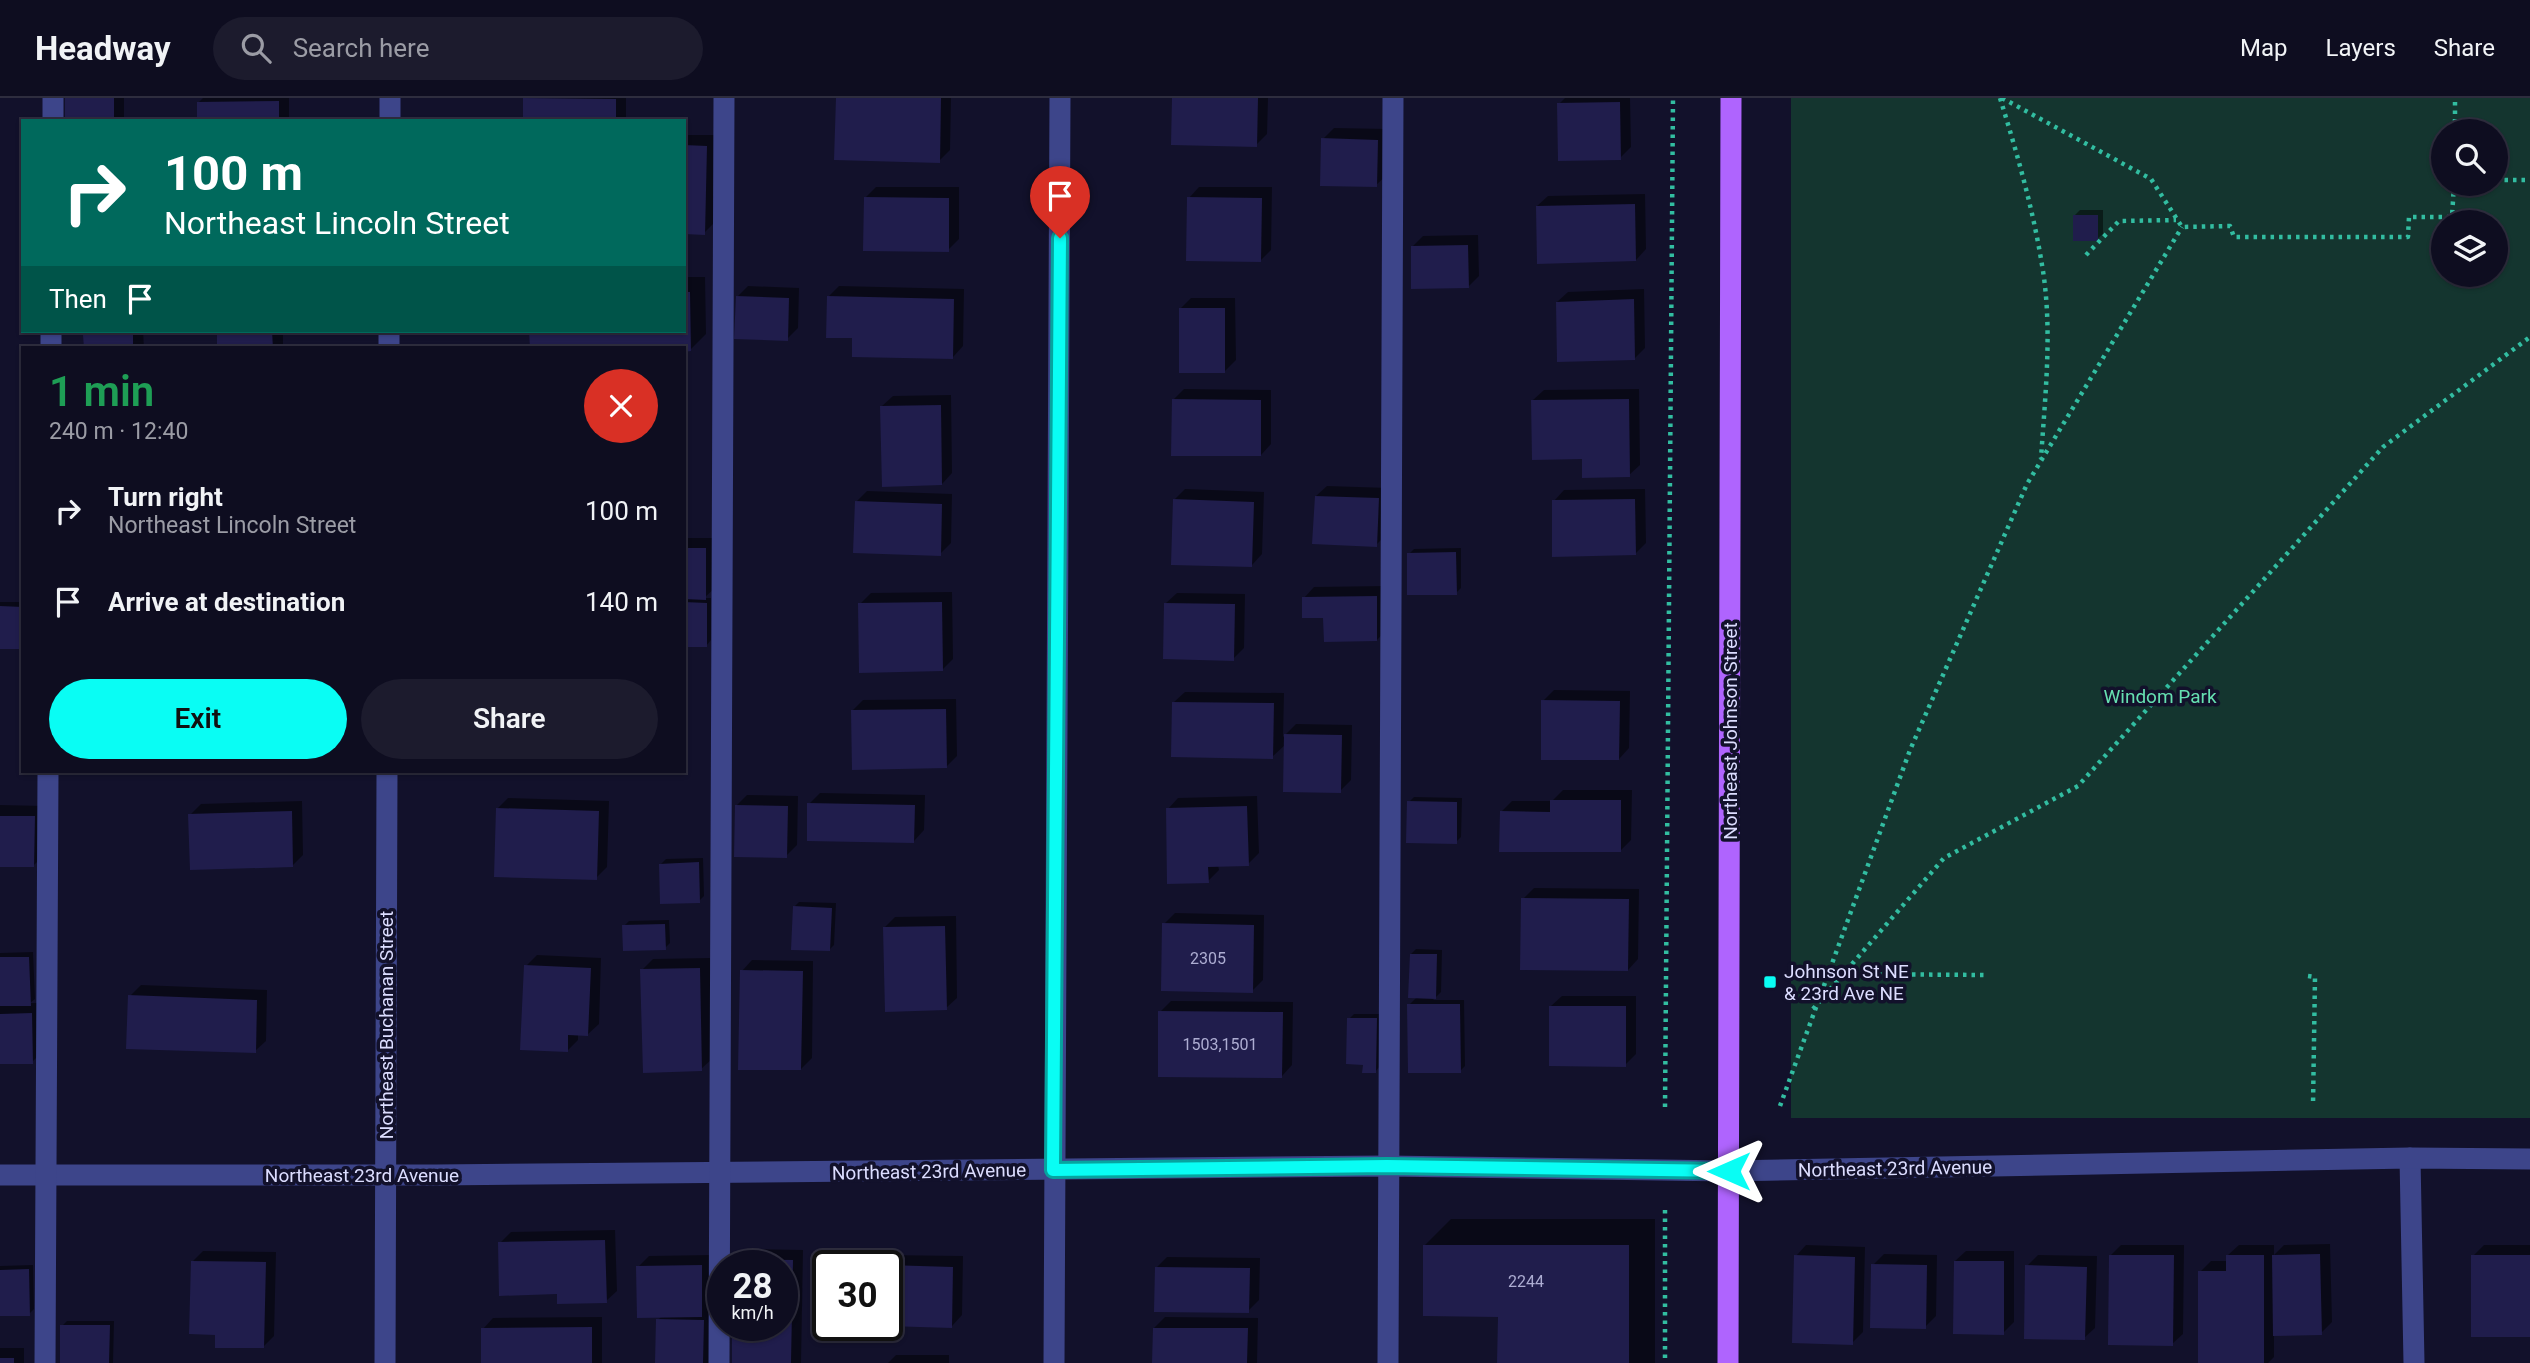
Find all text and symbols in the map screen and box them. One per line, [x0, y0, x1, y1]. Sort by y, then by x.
search box [213, 17, 703, 80]
text: Headway [35, 29, 171, 68]
icon: search [237, 29, 275, 67]
text: Search here [293, 33, 429, 63]
text: Map [2240, 34, 2288, 62]
text: Layers [2326, 34, 2396, 62]
text: Share [2434, 34, 2495, 62]
map controls [2431, 119, 2508, 287]
button: search [2431, 119, 2508, 196]
text: 100 m [164, 145, 303, 202]
icon: right [49, 147, 140, 238]
pin [1030, 166, 1090, 238]
icon: arrive [1041, 177, 1079, 215]
text: Northeast Lincoln Street [164, 204, 510, 242]
button: layers [2431, 210, 2508, 287]
icon: arrive [121, 280, 159, 318]
text: Then [49, 284, 107, 314]
text: 1 min [49, 367, 154, 416]
button: close [584, 369, 658, 443]
text: 240 m · 12:40 [49, 418, 188, 445]
text: Turn right [108, 482, 223, 512]
icon: right [49, 492, 87, 530]
text: 100 m [585, 496, 658, 526]
text: Northeast Lincoln Street [108, 512, 356, 539]
icon: arrive [49, 583, 87, 621]
text: Arrive at destination [108, 587, 345, 617]
text: 140 m [585, 587, 658, 617]
street label: Northeast Johnson Street [1719, 622, 1742, 840]
button: Exit [49, 679, 347, 759]
button: Share [361, 679, 658, 759]
park label: Windom Park [2103, 685, 2217, 708]
street label: Northeast Buchanan Street [375, 911, 398, 1139]
house number: 2305 [1190, 949, 1226, 968]
place label: Johnson St NE & 23rd Ave NE [1784, 960, 1909, 1005]
marker: Johnson St NE & 23rd Ave NE [1762, 974, 1778, 990]
house number: 1503,1501 [1182, 1035, 1258, 1054]
position arrow [1692, 1134, 1766, 1208]
street label: Northeast 23rd Avenue [1798, 1155, 1992, 1182]
street label: Northeast 23rd Avenue [832, 1158, 1026, 1185]
street label: Northeast 23rd Avenue [265, 1164, 459, 1187]
speed limit sign: 30 [812, 1250, 903, 1341]
text: 28 [732, 1266, 773, 1307]
house number: 2244 [1508, 1272, 1544, 1291]
text: km/h [731, 1302, 774, 1323]

